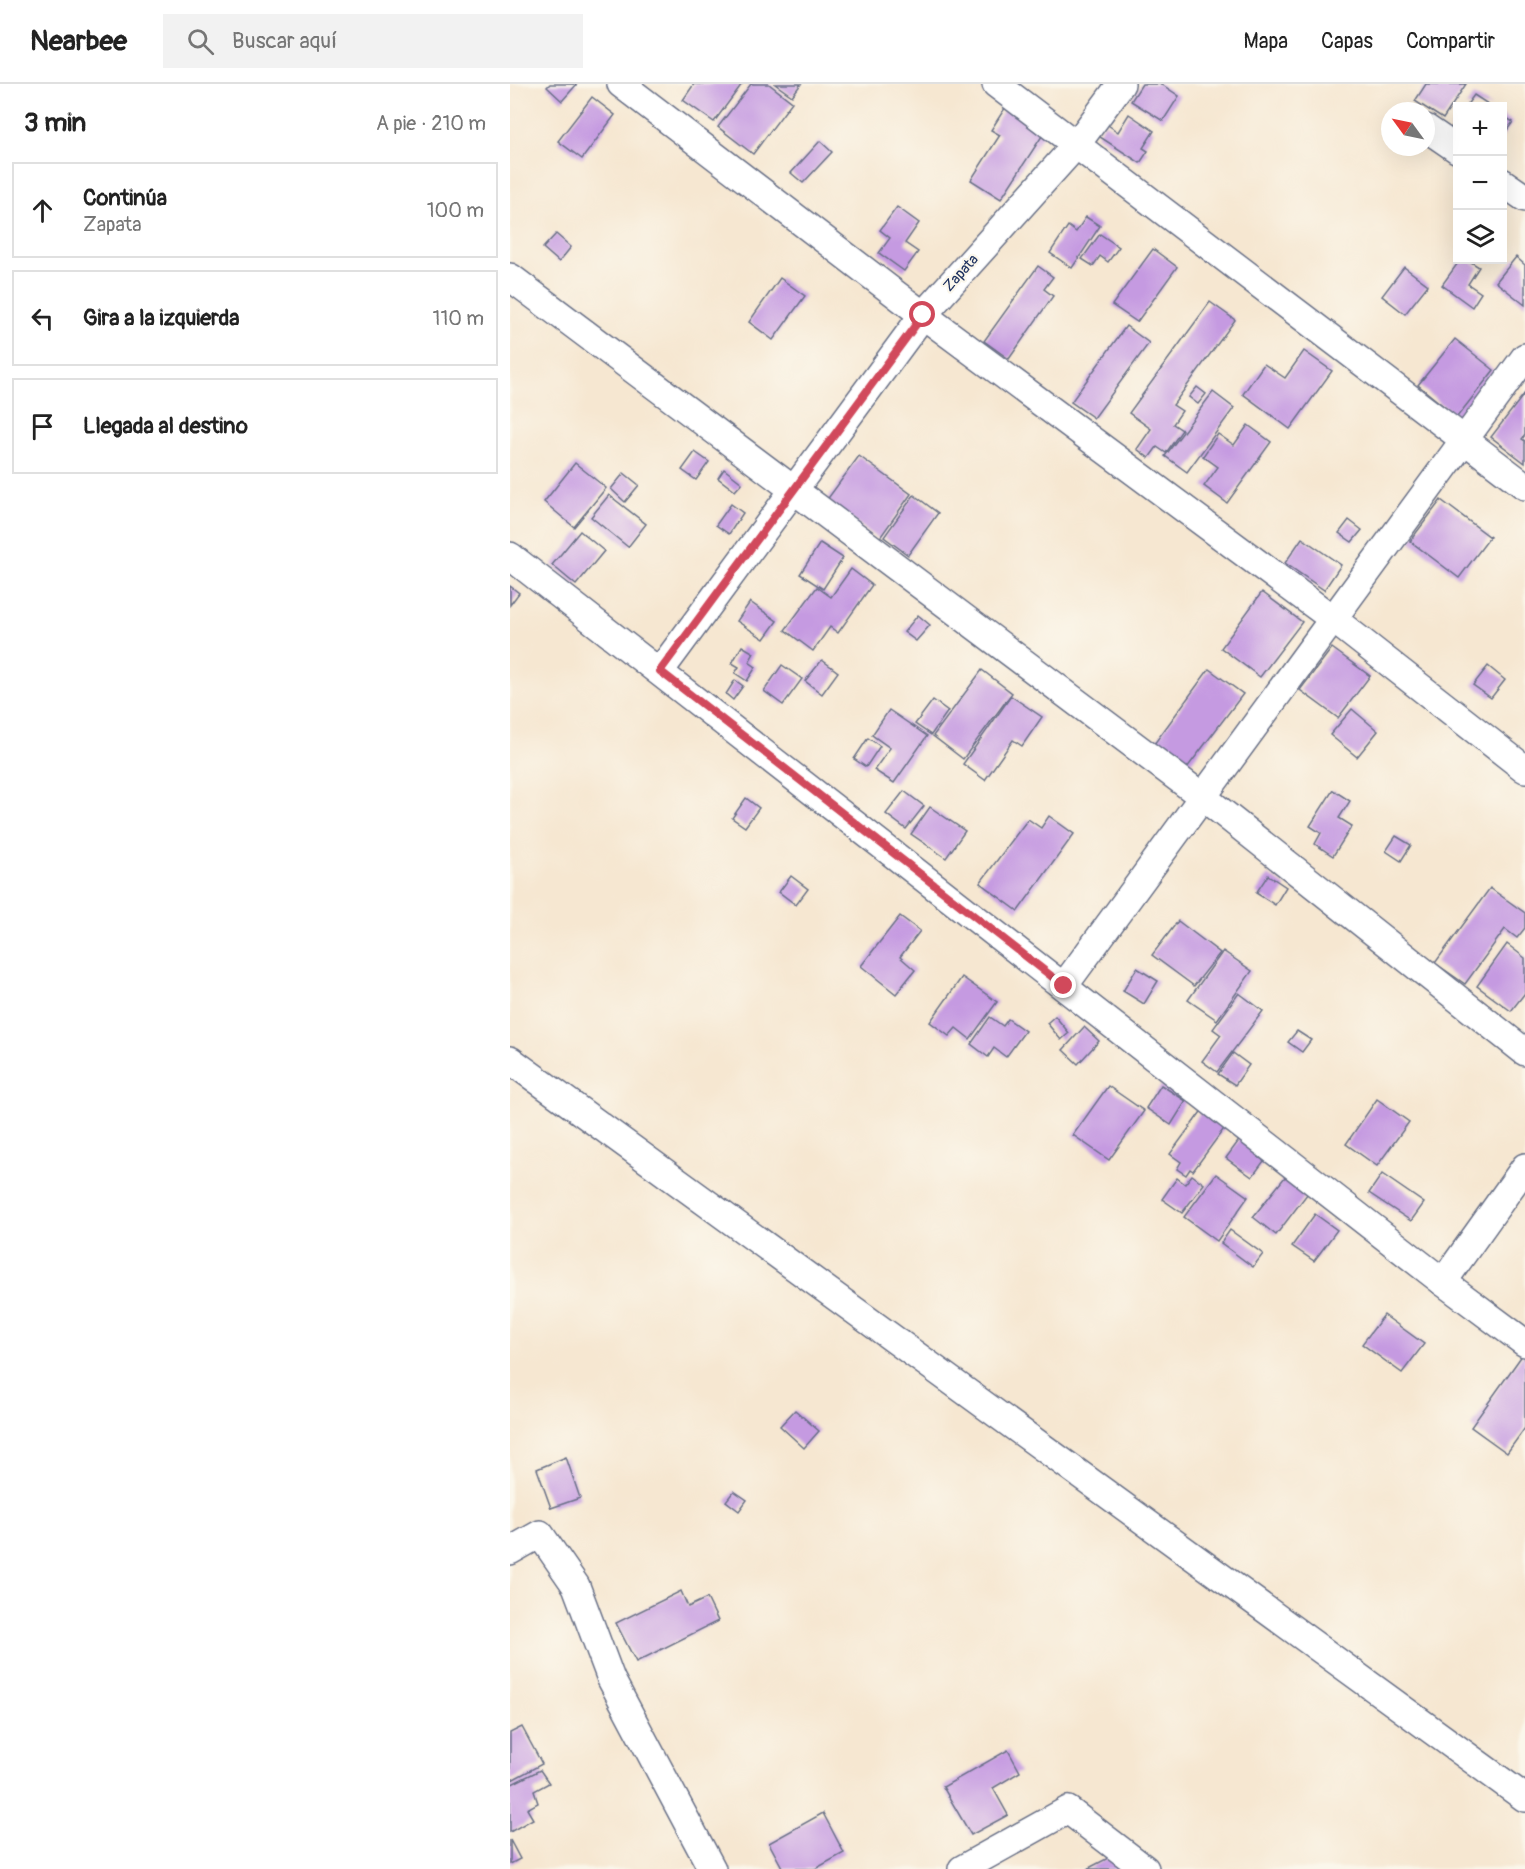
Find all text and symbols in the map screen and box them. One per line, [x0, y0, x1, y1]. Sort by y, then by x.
search box [163, 14, 583, 68]
text: Nearbee [30, 24, 127, 59]
icon: search [184, 25, 217, 58]
text: Buscar aquí [232, 27, 337, 55]
text: Mapa [1244, 28, 1288, 55]
text: Capas [1321, 28, 1373, 55]
text: Compartir [1406, 28, 1495, 55]
north arrow [1381, 102, 1435, 156]
map controls [1453, 102, 1507, 264]
button: + [1453, 102, 1507, 156]
text: 3 min [24, 107, 86, 139]
text: A pie · 210 m [376, 111, 486, 136]
button: − [1453, 156, 1507, 210]
text: Continúa [83, 184, 167, 212]
icon: ahead [26, 194, 59, 227]
text: 100 m [427, 198, 484, 223]
button: layers [1453, 210, 1507, 264]
text: Zapata [83, 212, 141, 237]
street label: Zapata [939, 250, 983, 296]
route start [909, 301, 935, 327]
icon: left [26, 302, 59, 335]
text: Gira a la izquierda [83, 304, 240, 332]
text: 110 m [433, 306, 484, 331]
icon: arrive [26, 410, 59, 443]
text: Llegada al destino [83, 412, 248, 440]
route end [1050, 972, 1076, 998]

